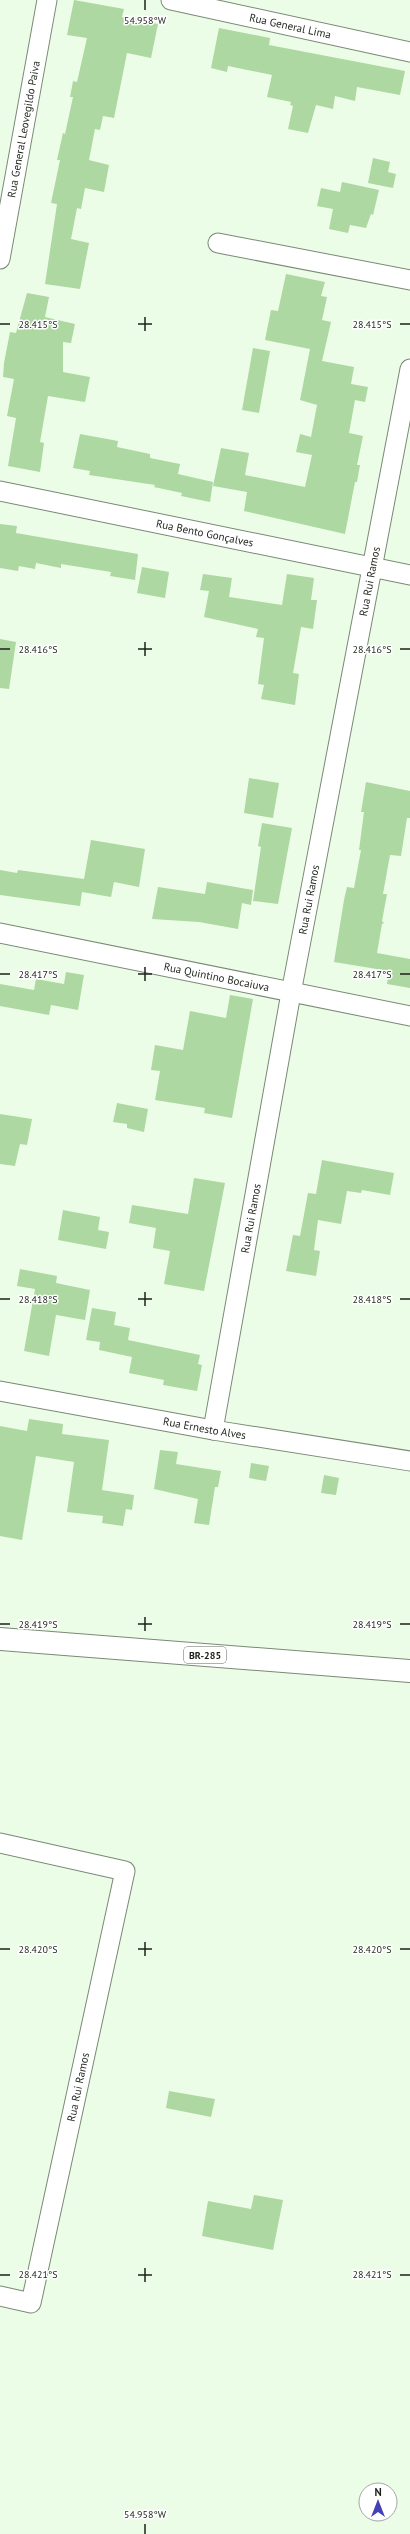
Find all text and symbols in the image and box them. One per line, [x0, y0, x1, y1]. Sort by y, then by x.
street label: Rua General Lima [248, 10, 332, 42]
text: 54.958°W [124, 14, 167, 27]
street label: Rua General Leovegildo Paiva [4, 60, 43, 199]
text: 28.415°S [19, 318, 57, 331]
text: 28.415°S [353, 318, 391, 331]
street label: Rua Bento Gonçalves [155, 516, 255, 550]
street label: Rua Rui Ramos [356, 545, 383, 617]
text: 28.416°S [19, 643, 57, 656]
text: 28.416°S [353, 643, 391, 656]
street label: Rua Rui Ramos [295, 863, 322, 935]
street label: Rua Quintino Bocaiuva [163, 959, 271, 994]
text: 28.417°S [19, 968, 57, 981]
text: 28.417°S [353, 968, 391, 981]
street label: Rua Rui Ramos [238, 1182, 264, 1254]
text: 28.418°S [19, 1293, 57, 1306]
text: 28.418°S [353, 1293, 391, 1306]
street label: Rua Ernesto Alves [162, 1414, 247, 1442]
text: 28.419°S [19, 1618, 57, 1631]
text: 28.419°S [353, 1618, 391, 1631]
road number: BR-285 [184, 1647, 226, 1663]
text: 28.420°S [19, 1943, 57, 1956]
text: 28.420°S [353, 1943, 391, 1956]
street label: Rua Rui Ramos [64, 2051, 92, 2123]
text: 28.421°S [19, 2268, 57, 2281]
text: 28.421°S [353, 2268, 391, 2281]
north arrow [358, 2482, 398, 2522]
text: N [374, 2485, 382, 2499]
text: 54.958°W [124, 2508, 167, 2521]

